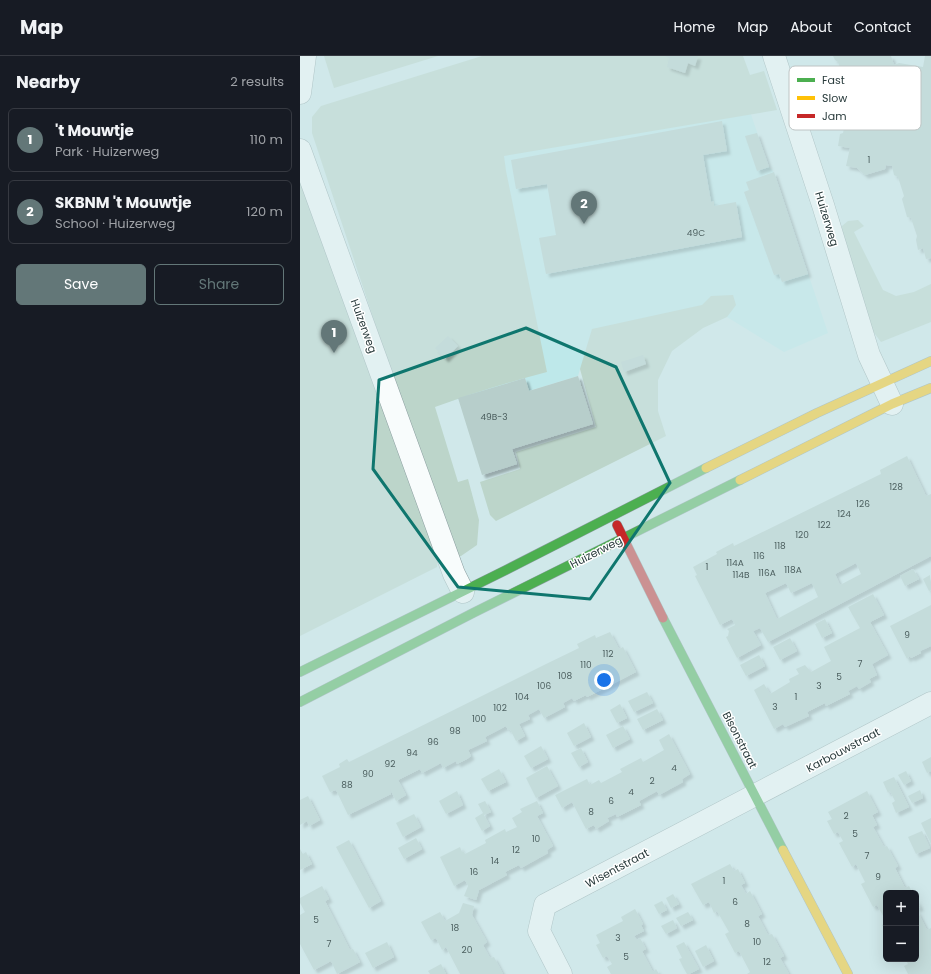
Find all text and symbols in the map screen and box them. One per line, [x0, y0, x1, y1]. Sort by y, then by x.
text: Map [20, 14, 63, 41]
text: Home [673, 17, 715, 37]
text: Map [737, 17, 768, 37]
text: About [790, 17, 832, 37]
text: Contact [854, 17, 911, 37]
legend [789, 66, 921, 130]
text: Nearby [16, 70, 80, 94]
text: 2 results [230, 72, 284, 91]
text: Fast [822, 72, 845, 88]
text: Slow [822, 90, 847, 106]
text: Jam [822, 108, 847, 124]
text: 't Mouwtje [55, 120, 134, 141]
text: 1 [28, 130, 32, 149]
text: 110 m [250, 130, 283, 149]
text: Park · Huizerweg [55, 142, 159, 161]
house number: 1 [868, 154, 871, 166]
street label: Huizerweg [811, 190, 843, 248]
pin: 2 [571, 191, 597, 224]
text: SKBNM 't Mouwtje [55, 192, 192, 213]
text: 2 [26, 202, 34, 221]
text: 120 m [246, 202, 283, 221]
text: School · Huizerweg [55, 214, 175, 233]
house number: 49C [687, 227, 705, 239]
button: Save [16, 264, 146, 305]
button: Share [154, 264, 284, 305]
street label: Huizerweg [347, 297, 381, 355]
pin: 1 [321, 320, 347, 353]
house number: 49B-3 [480, 411, 508, 423]
house number: 128 [889, 481, 903, 493]
house number: 126 [856, 498, 870, 510]
house number: 124 [837, 508, 851, 520]
house number: 122 [817, 519, 831, 531]
house number: 120 [795, 529, 809, 541]
street label: Huizerweg [567, 532, 625, 572]
house number: 118 [774, 540, 786, 552]
house number: 116 [753, 550, 765, 562]
house number: 114A [726, 557, 744, 569]
house number: 1 [706, 561, 709, 573]
house number: 118A [784, 564, 802, 576]
house number: 116A [758, 567, 776, 579]
house number: 114B [733, 569, 750, 581]
house number: 9 [904, 629, 910, 641]
house number: 112 [603, 648, 613, 660]
house number: 7 [858, 658, 863, 670]
house number: 110 [580, 659, 592, 671]
house number: 108 [558, 670, 572, 682]
your location [594, 670, 614, 690]
house number: 5 [836, 671, 842, 683]
house number: 106 [537, 680, 551, 692]
house number: 3 [816, 680, 822, 692]
house number: 104 [515, 691, 529, 703]
house number: 1 [795, 691, 798, 703]
house number: 3 [772, 701, 778, 713]
house number: 102 [493, 702, 507, 714]
street label: Bisonstraat [719, 709, 761, 771]
house number: 100 [472, 713, 486, 725]
street label: Karbouwstraat [803, 724, 883, 776]
house number: 98 [449, 725, 461, 737]
house number: 96 [427, 736, 439, 748]
house number: 94 [406, 747, 418, 759]
house number: 92 [385, 758, 395, 770]
house number: 4 [671, 762, 677, 774]
house number: 90 [362, 768, 374, 780]
house number: 2 [649, 775, 655, 787]
house number: 88 [341, 779, 353, 791]
house number: 4 [628, 786, 634, 798]
house number: 6 [608, 795, 614, 807]
house number: 8 [588, 806, 594, 818]
house number: 2 [843, 810, 849, 822]
house number: 5 [852, 828, 858, 840]
house number: 10 [532, 833, 541, 845]
house number: 12 [512, 844, 520, 856]
street label: Wisentstraat [582, 845, 652, 891]
house number: 7 [865, 850, 870, 862]
house number: 14 [491, 855, 500, 867]
house number: 16 [470, 866, 479, 878]
house number: 9 [875, 871, 881, 883]
house number: 1 [723, 875, 726, 887]
map controls [883, 890, 919, 962]
button: + [883, 890, 919, 926]
house number: 6 [732, 896, 738, 908]
house number: 5 [313, 914, 319, 926]
house number: 8 [744, 918, 750, 930]
house number: 18 [451, 922, 460, 934]
button: − [883, 926, 919, 962]
house number: 3 [615, 932, 621, 944]
house number: 10 [753, 936, 762, 948]
house number: 7 [327, 938, 332, 950]
house number: 20 [462, 944, 473, 956]
house number: 5 [623, 951, 629, 963]
house number: 12 [763, 956, 771, 968]

